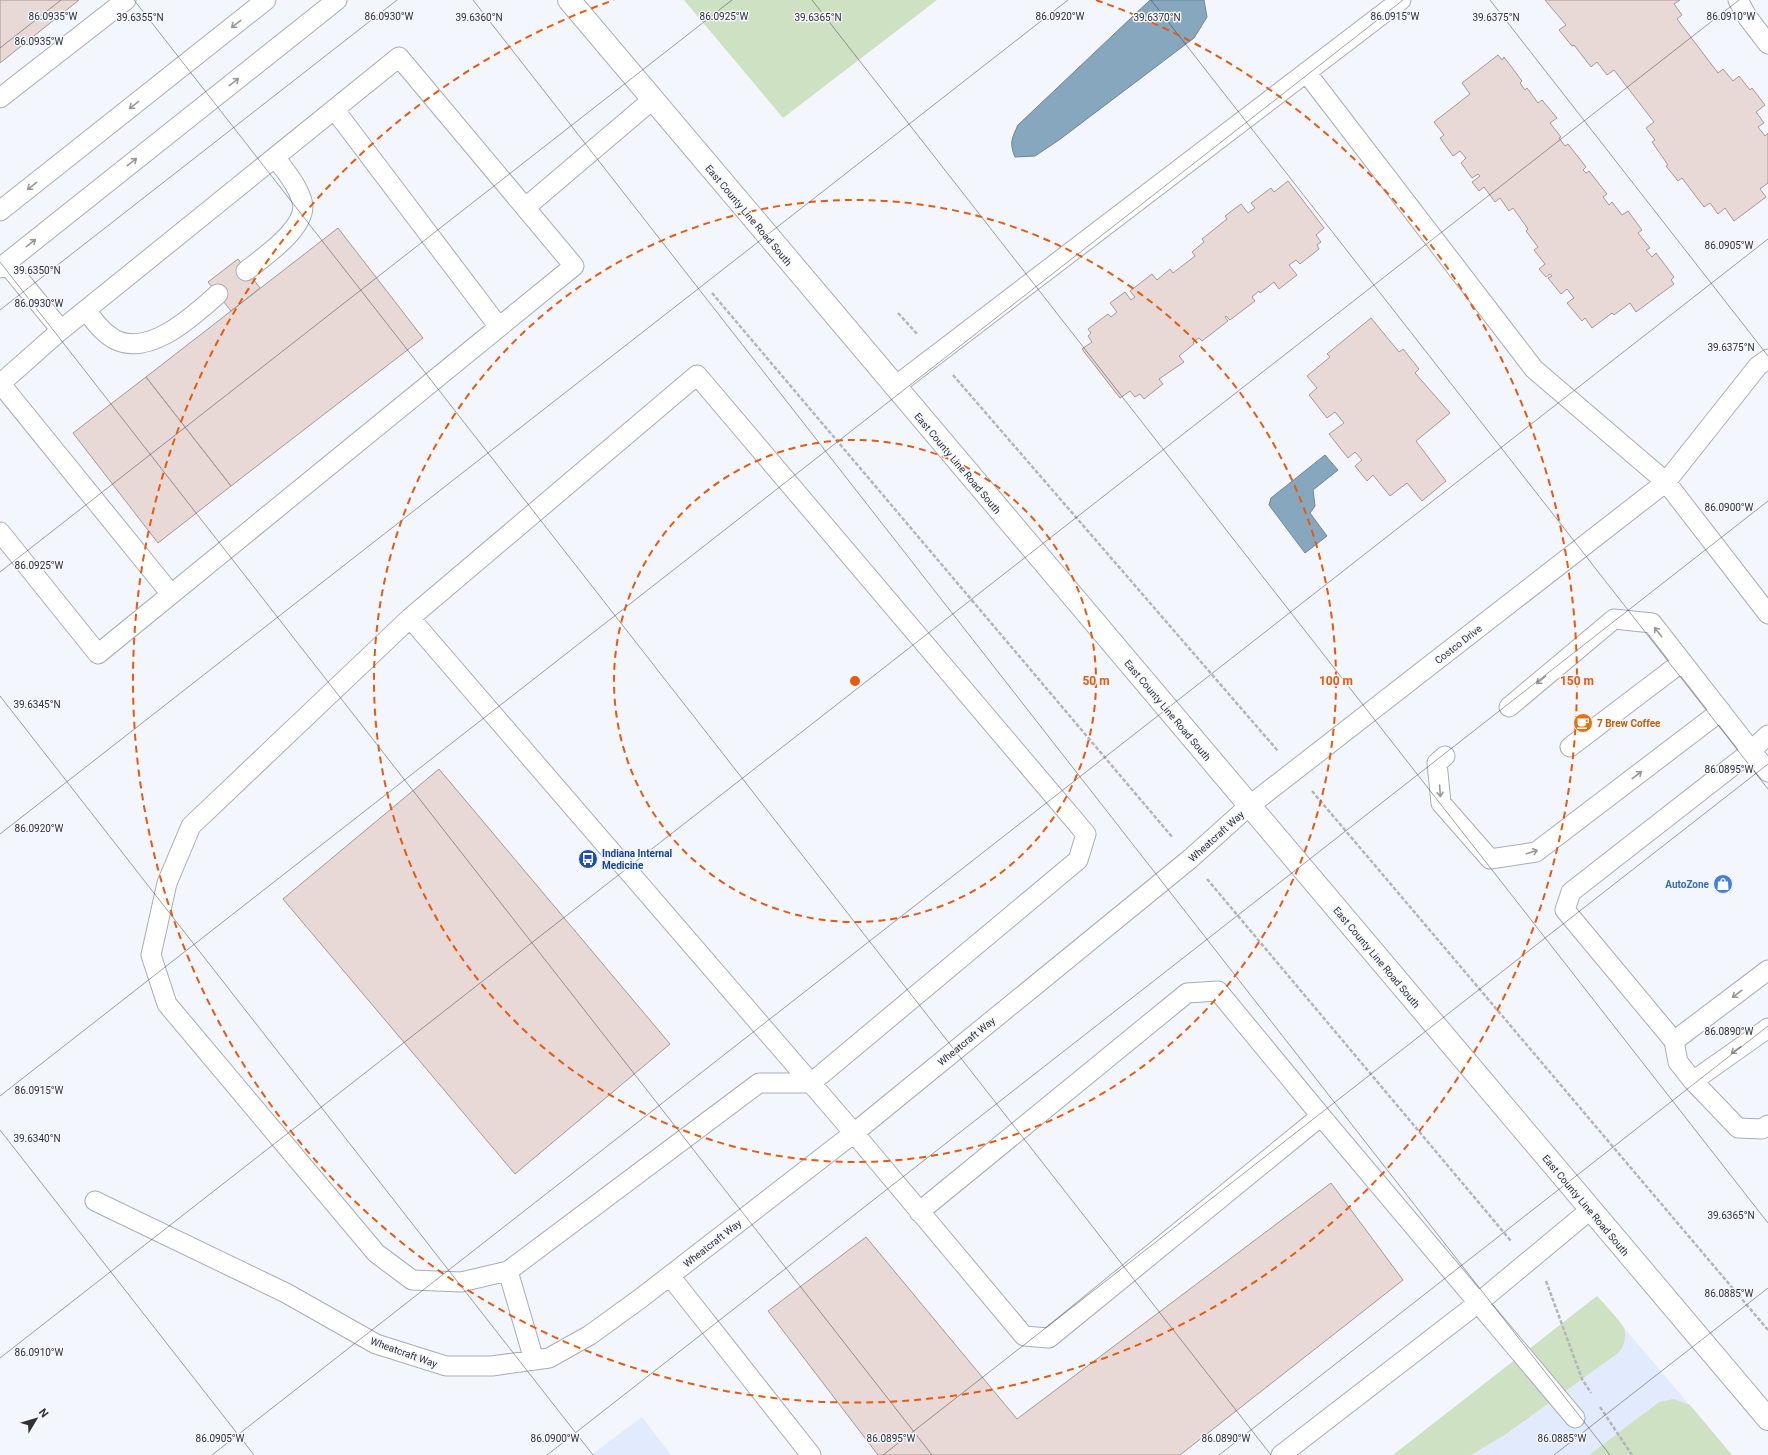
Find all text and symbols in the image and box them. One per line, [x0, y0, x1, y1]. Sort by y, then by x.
text: 86.0935°W [29, 11, 78, 22]
text: 86.0930°W [365, 11, 414, 22]
text: 86.0925°W [700, 11, 749, 22]
text: 86.0920°W [1036, 11, 1085, 22]
text: 86.0915°W [1371, 11, 1420, 22]
text: 86.0910°W [1707, 11, 1756, 22]
text: 39.6355°N [116, 12, 164, 23]
text: 39.6360°N [455, 12, 503, 23]
text: 39.6365°N [794, 12, 842, 23]
text: 39.6370°N [1133, 12, 1181, 23]
text: 39.6375°N [1472, 12, 1520, 23]
one-way arrow [230, 20, 241, 29]
text: 86.0935°W [15, 36, 64, 47]
one-way arrow [229, 77, 240, 86]
one-way arrow [128, 101, 139, 109]
one-way arrow [127, 158, 138, 167]
street label: East County Line Road South [703, 163, 794, 268]
one-way arrow [26, 181, 37, 190]
one-way arrow [25, 239, 36, 248]
text: 86.0905°W [1705, 240, 1754, 251]
text: 39.6350°N [13, 265, 61, 276]
text: 86.0930°W [15, 298, 64, 309]
text: 39.6375°N [1707, 342, 1755, 353]
street label: East County Line Road South [912, 411, 1003, 516]
text: 86.0900°W [1705, 502, 1754, 513]
text: 86.0925°W [15, 560, 64, 571]
street label: Costco Drive [1433, 623, 1484, 666]
one-way arrow [1654, 626, 1663, 637]
street label: East County Line Road South [1122, 658, 1213, 763]
centre of rings [848, 674, 862, 688]
text: 50 m [1082, 674, 1110, 688]
text: 100 m [1319, 674, 1353, 688]
text: 150 m [1560, 674, 1594, 688]
one-way arrow [1535, 676, 1546, 685]
text: 39.6345°N [13, 699, 61, 710]
cafe icon: 7 Brew Coffee [1572, 712, 1594, 734]
place label: 7 Brew Coffee [1597, 718, 1661, 729]
text: 86.0895°W [1705, 764, 1754, 775]
one-way arrow [1631, 771, 1642, 780]
one-way arrow [1436, 784, 1443, 797]
street label: Wheatcraft Way [1187, 809, 1246, 864]
text: 86.0920°W [15, 823, 64, 834]
bus stop icon: Indiana Internal Medicine [577, 848, 599, 870]
place label: Indiana Internal Medicine [602, 848, 673, 871]
one-way arrow [1526, 848, 1539, 855]
shop icon: AutoZone [1712, 873, 1734, 895]
place label: AutoZone [1665, 879, 1710, 890]
street label: East County Line Road South [1331, 905, 1422, 1010]
one-way arrow [1732, 989, 1743, 998]
street label: Wheatcraft Way [936, 1015, 997, 1068]
text: 86.0890°W [1705, 1026, 1754, 1037]
one-way arrow [1731, 1046, 1742, 1054]
text: 86.0915°W [15, 1085, 64, 1096]
text: 39.6340°N [13, 1133, 61, 1144]
street label: East County Line Road South [1540, 1153, 1631, 1258]
text: 39.6365°N [1707, 1210, 1755, 1221]
street label: Wheatcraft Way [681, 1217, 744, 1269]
text: 86.0885°W [1705, 1288, 1754, 1299]
street label: Wheatcraft Way [369, 1335, 439, 1370]
text: 86.0910°W [15, 1347, 64, 1358]
north arrow [16, 1399, 56, 1439]
text: N [36, 1406, 51, 1420]
text: 86.0905°W [196, 1433, 245, 1444]
text: 86.0900°W [531, 1433, 580, 1444]
text: 86.0895°W [867, 1433, 916, 1444]
text: 86.0890°W [1202, 1433, 1251, 1444]
text: 86.0885°W [1538, 1433, 1587, 1444]

